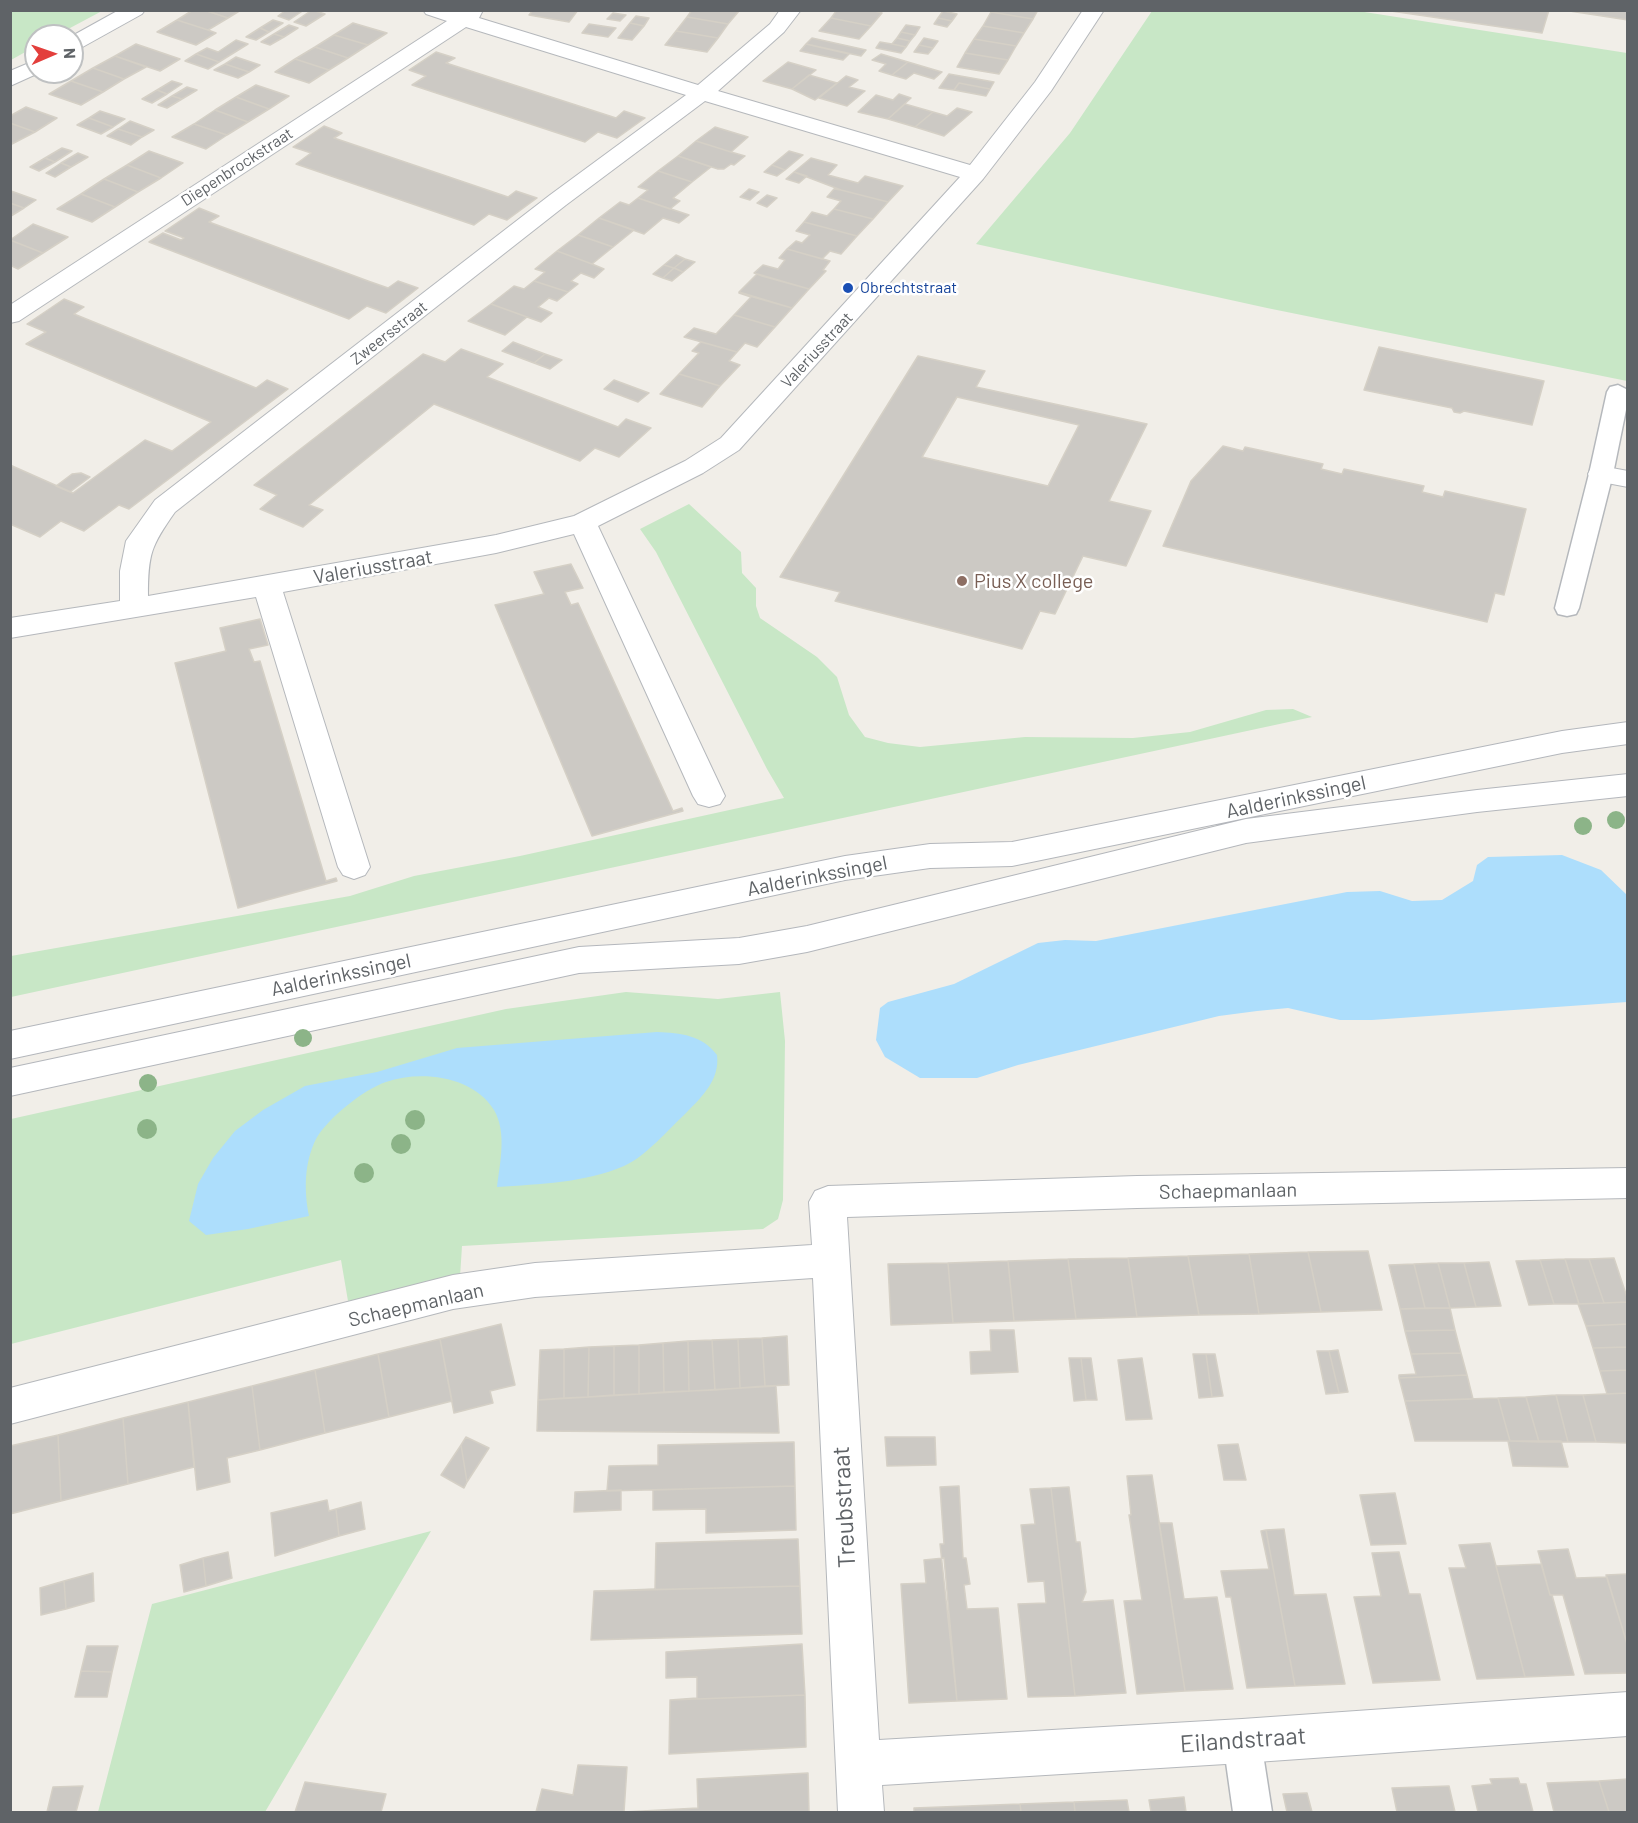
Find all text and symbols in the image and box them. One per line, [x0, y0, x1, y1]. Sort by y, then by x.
north arrow [24, 24, 84, 84]
text: N [61, 48, 80, 59]
street label: Diepenbrockstraat [178, 124, 296, 210]
place label: Obrechtstraat [860, 278, 957, 298]
marker: Obrechtstraat [841, 281, 855, 295]
street label: Zweersstraat [347, 297, 431, 369]
street label: Valeriusstraat [777, 308, 857, 392]
street label: Valeriusstraat [312, 545, 434, 589]
place label: Pius X college [974, 569, 1094, 593]
marker: Pius X college [955, 574, 969, 588]
street label: Aalderinkssingel [1224, 770, 1368, 824]
street label: Aalderinkssingel [745, 851, 889, 901]
street label: Aalderinkssingel [269, 948, 413, 1002]
street label: Schaepmanlaan [1159, 1178, 1297, 1204]
street label: Schaepmanlaan [346, 1278, 486, 1332]
street label: Treubstraat [826, 1445, 862, 1569]
street label: Eilandstraat [1179, 1721, 1307, 1759]

